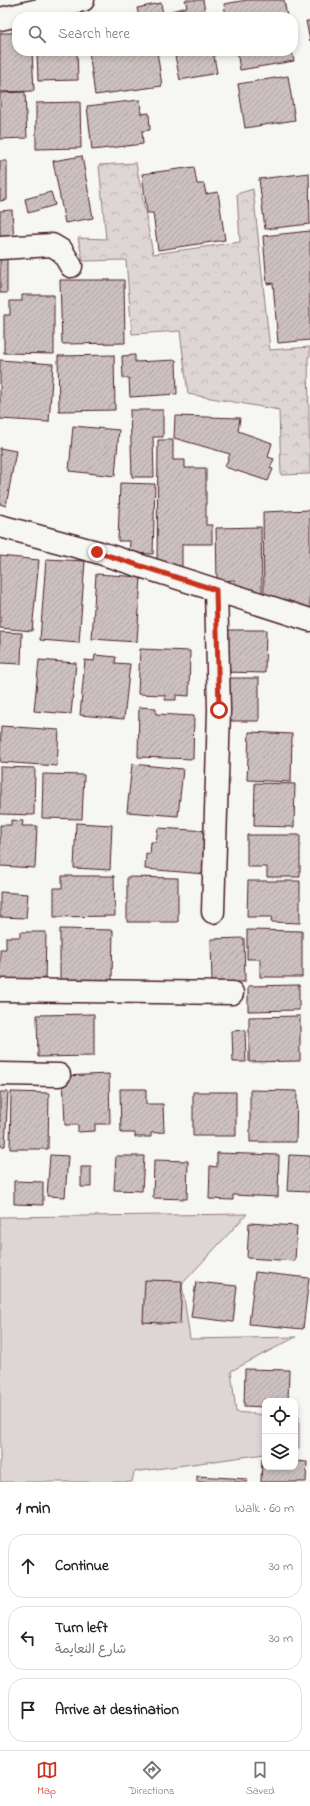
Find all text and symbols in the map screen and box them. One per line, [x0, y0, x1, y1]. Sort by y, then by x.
search box [12, 12, 298, 56]
icon: search [26, 23, 48, 45]
text: Search here [58, 23, 130, 45]
route end [88, 543, 106, 561]
route start [210, 701, 228, 719]
map controls [262, 1398, 298, 1470]
button: locate [262, 1398, 298, 1434]
button: layers [262, 1434, 298, 1470]
text: 1 min [16, 1496, 50, 1521]
text: Walk · 60 m [235, 1499, 294, 1518]
icon: ahead [17, 1555, 39, 1577]
text: Continue [55, 1555, 109, 1577]
text: 30 m [269, 1557, 293, 1576]
text: Turn left [55, 1617, 108, 1639]
icon: left [17, 1627, 39, 1649]
text: 30 m [269, 1629, 293, 1648]
text: شارع النعايمة [55, 1640, 126, 1659]
icon: arrive [17, 1699, 39, 1721]
text: Arrive at destination [55, 1699, 179, 1721]
tab: Map [36, 1759, 58, 1799]
tab: Directions [129, 1759, 174, 1799]
tab: Saved [246, 1759, 274, 1799]

